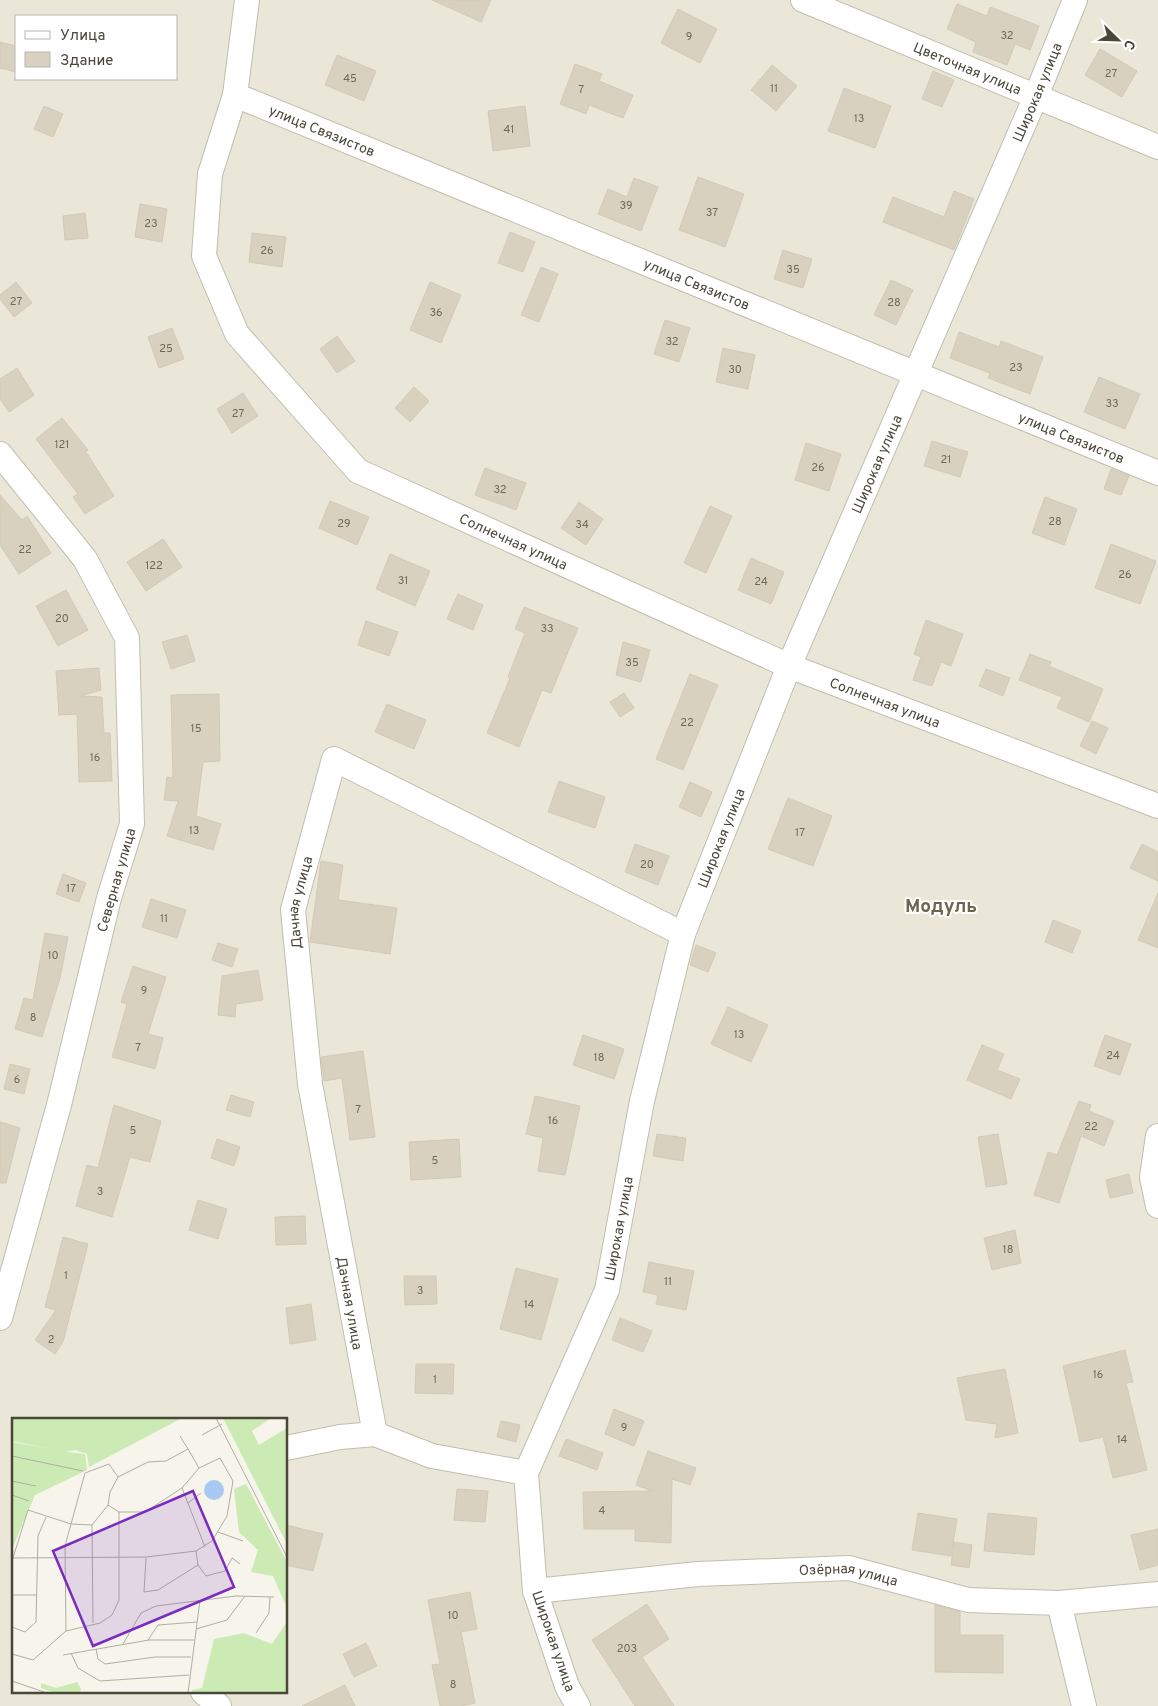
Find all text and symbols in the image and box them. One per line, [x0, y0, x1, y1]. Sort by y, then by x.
legend [15, 15, 178, 80]
north arrow [1093, 15, 1143, 65]
text: Улица [60, 27, 105, 46]
house number: 32 [1000, 29, 1014, 43]
house number: 9 [686, 30, 692, 44]
text: С [1119, 37, 1138, 52]
street label: Цветочная улица [910, 40, 1023, 99]
street label: Широкая улица [1010, 41, 1067, 145]
text: Здание [60, 52, 113, 71]
house number: 27 [1105, 67, 1117, 81]
house number: 45 [343, 72, 357, 86]
house number: 11 [770, 82, 778, 96]
house number: 7 [578, 83, 584, 97]
street label: улица Связистов [266, 103, 377, 161]
house number: 13 [854, 112, 864, 126]
house number: 41 [504, 123, 514, 137]
house number: 39 [620, 199, 632, 213]
house number: 37 [706, 206, 718, 220]
house number: 23 [144, 217, 158, 231]
house number: 26 [260, 244, 274, 258]
street label: улица Связистов [641, 256, 752, 315]
house number: 35 [786, 263, 800, 277]
house number: 27 [10, 295, 22, 309]
house number: 28 [887, 296, 901, 310]
house number: 36 [429, 306, 443, 320]
house number: 32 [665, 335, 679, 349]
house number: 25 [159, 342, 173, 356]
house number: 23 [1009, 361, 1023, 375]
house number: 30 [728, 363, 742, 377]
house number: 33 [1105, 397, 1119, 411]
house number: 27 [232, 407, 244, 421]
street label: улица Связистов [1015, 410, 1127, 468]
street label: Широкая улица [849, 413, 907, 517]
house number: 121 [55, 438, 69, 452]
house number: 21 [941, 453, 951, 467]
house number: 26 [811, 461, 825, 475]
house number: 32 [493, 483, 507, 497]
street label: Солнечная улица [456, 511, 570, 575]
house number: 28 [1048, 515, 1062, 529]
house number: 29 [337, 517, 351, 531]
house number: 34 [575, 518, 589, 532]
house number: 22 [18, 543, 32, 557]
house number: 122 [145, 559, 163, 573]
house number: 26 [1118, 568, 1132, 582]
house number: 31 [398, 574, 408, 588]
house number: 24 [754, 575, 768, 589]
house number: 20 [55, 612, 69, 626]
house number: 33 [540, 622, 554, 636]
house number: 35 [625, 656, 639, 670]
street label: Солнечная улица [827, 675, 942, 733]
house number: 22 [680, 716, 694, 730]
house number: 15 [191, 722, 202, 736]
house number: 16 [90, 751, 100, 765]
street label: Широкая улица [695, 786, 750, 891]
house number: 13 [189, 824, 199, 838]
street label: Северная улица [94, 826, 140, 934]
house number: 17 [795, 826, 805, 840]
street label: Дачная улица [285, 854, 317, 950]
house number: 20 [640, 858, 654, 872]
house number: 17 [66, 882, 76, 896]
district label: Модуль [905, 895, 977, 919]
house number: 11 [160, 912, 168, 926]
house number: 10 [47, 949, 59, 963]
house number: 9 [141, 984, 147, 998]
house number: 8 [30, 1011, 36, 1025]
house number: 13 [734, 1028, 744, 1042]
house number: 7 [135, 1041, 141, 1055]
house number: 24 [1106, 1049, 1120, 1063]
house number: 18 [594, 1051, 604, 1065]
house number: 6 [14, 1073, 20, 1087]
house number: 7 [355, 1103, 361, 1117]
house number: 16 [548, 1114, 558, 1128]
house number: 22 [1084, 1120, 1098, 1134]
house number: 5 [130, 1124, 137, 1138]
house number: 5 [432, 1154, 439, 1168]
street label: Широкая улица [602, 1175, 638, 1282]
house number: 3 [97, 1185, 103, 1199]
house number: 18 [1003, 1243, 1013, 1257]
street label: Дачная улица [332, 1255, 365, 1351]
house number: 1 [64, 1269, 68, 1283]
house number: 11 [664, 1275, 672, 1289]
house number: 3 [417, 1284, 423, 1298]
house number: 14 [524, 1298, 535, 1312]
house number: 2 [48, 1333, 54, 1347]
house number: 16 [1093, 1368, 1103, 1382]
house number: 1 [433, 1373, 437, 1387]
inset map [12, 1418, 288, 1694]
house number: 9 [621, 1421, 627, 1435]
house number: 14 [1117, 1433, 1128, 1447]
house number: 4 [599, 1504, 606, 1518]
street label: Озёрная улица [798, 1561, 899, 1591]
street label: Широкая улица [527, 1589, 578, 1694]
house number: 10 [447, 1609, 459, 1623]
house number: 203 [617, 1642, 637, 1656]
house number: 8 [450, 1678, 456, 1692]

